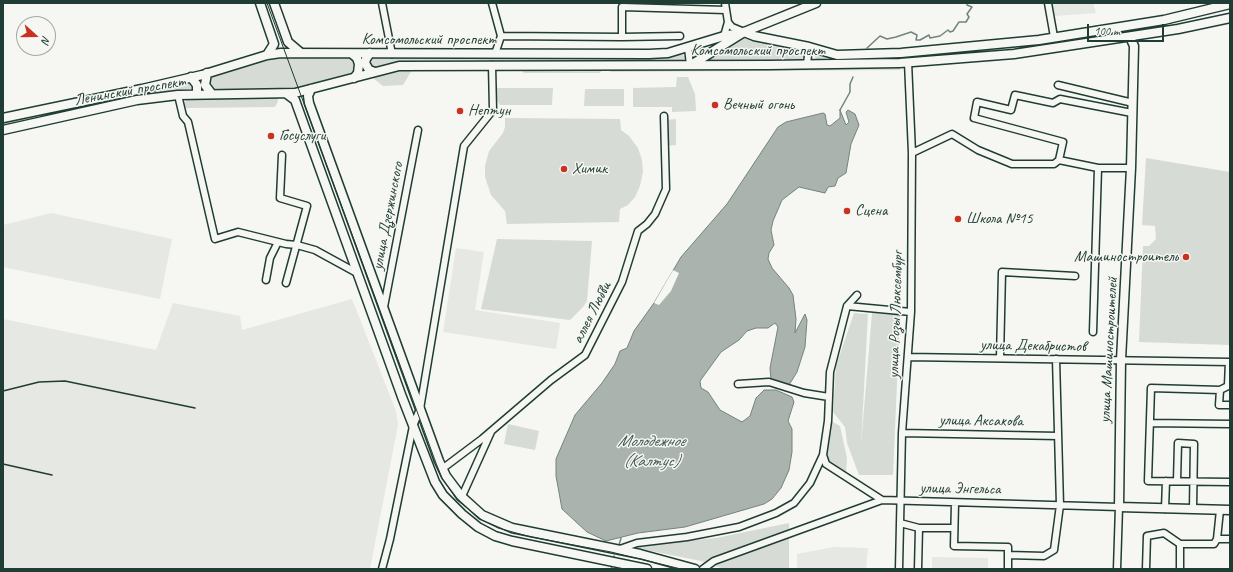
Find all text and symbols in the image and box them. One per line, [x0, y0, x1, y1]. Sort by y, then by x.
north arrow [16, 16, 56, 56]
scale bar [1089, 16, 1166, 42]
text: 100 m [1094, 23, 1120, 39]
street label: Комсомольский проспект [362, 30, 496, 50]
text: N [39, 34, 54, 46]
street label: Комсомольский проспект [691, 41, 825, 61]
street label: Ленинский проспект [73, 72, 187, 110]
place label: Вечный огонь [723, 95, 794, 115]
marker: Вечный огонь [710, 100, 720, 110]
place label: Нептун [468, 101, 510, 121]
marker: Нептун [455, 106, 465, 116]
place label: Госуслуги [279, 126, 325, 146]
marker: Госуслуги [266, 131, 276, 141]
place label: Химик [572, 159, 607, 179]
street label: улица Дзержинского [368, 160, 408, 272]
marker: Химик [559, 164, 569, 174]
place label: Сцена [855, 201, 887, 221]
marker: Сцена [842, 206, 852, 216]
place label: Школа №15 [966, 209, 1033, 229]
marker: Школа №15 [953, 214, 963, 224]
place label: Машиностроитель [1074, 247, 1178, 267]
street label: улица Розы Люксембург [884, 251, 908, 379]
marker: Машиностроитель [1181, 252, 1191, 262]
street label: улица Машиностроителей [1096, 277, 1122, 423]
street label: аллея Любви [568, 279, 616, 347]
street label: улица Декабристов [980, 335, 1086, 357]
street label: улица Аксакова [939, 411, 1023, 431]
water label: Молодежное (Калтус) [618, 432, 684, 472]
street label: улица Энгельса [919, 479, 1001, 499]

